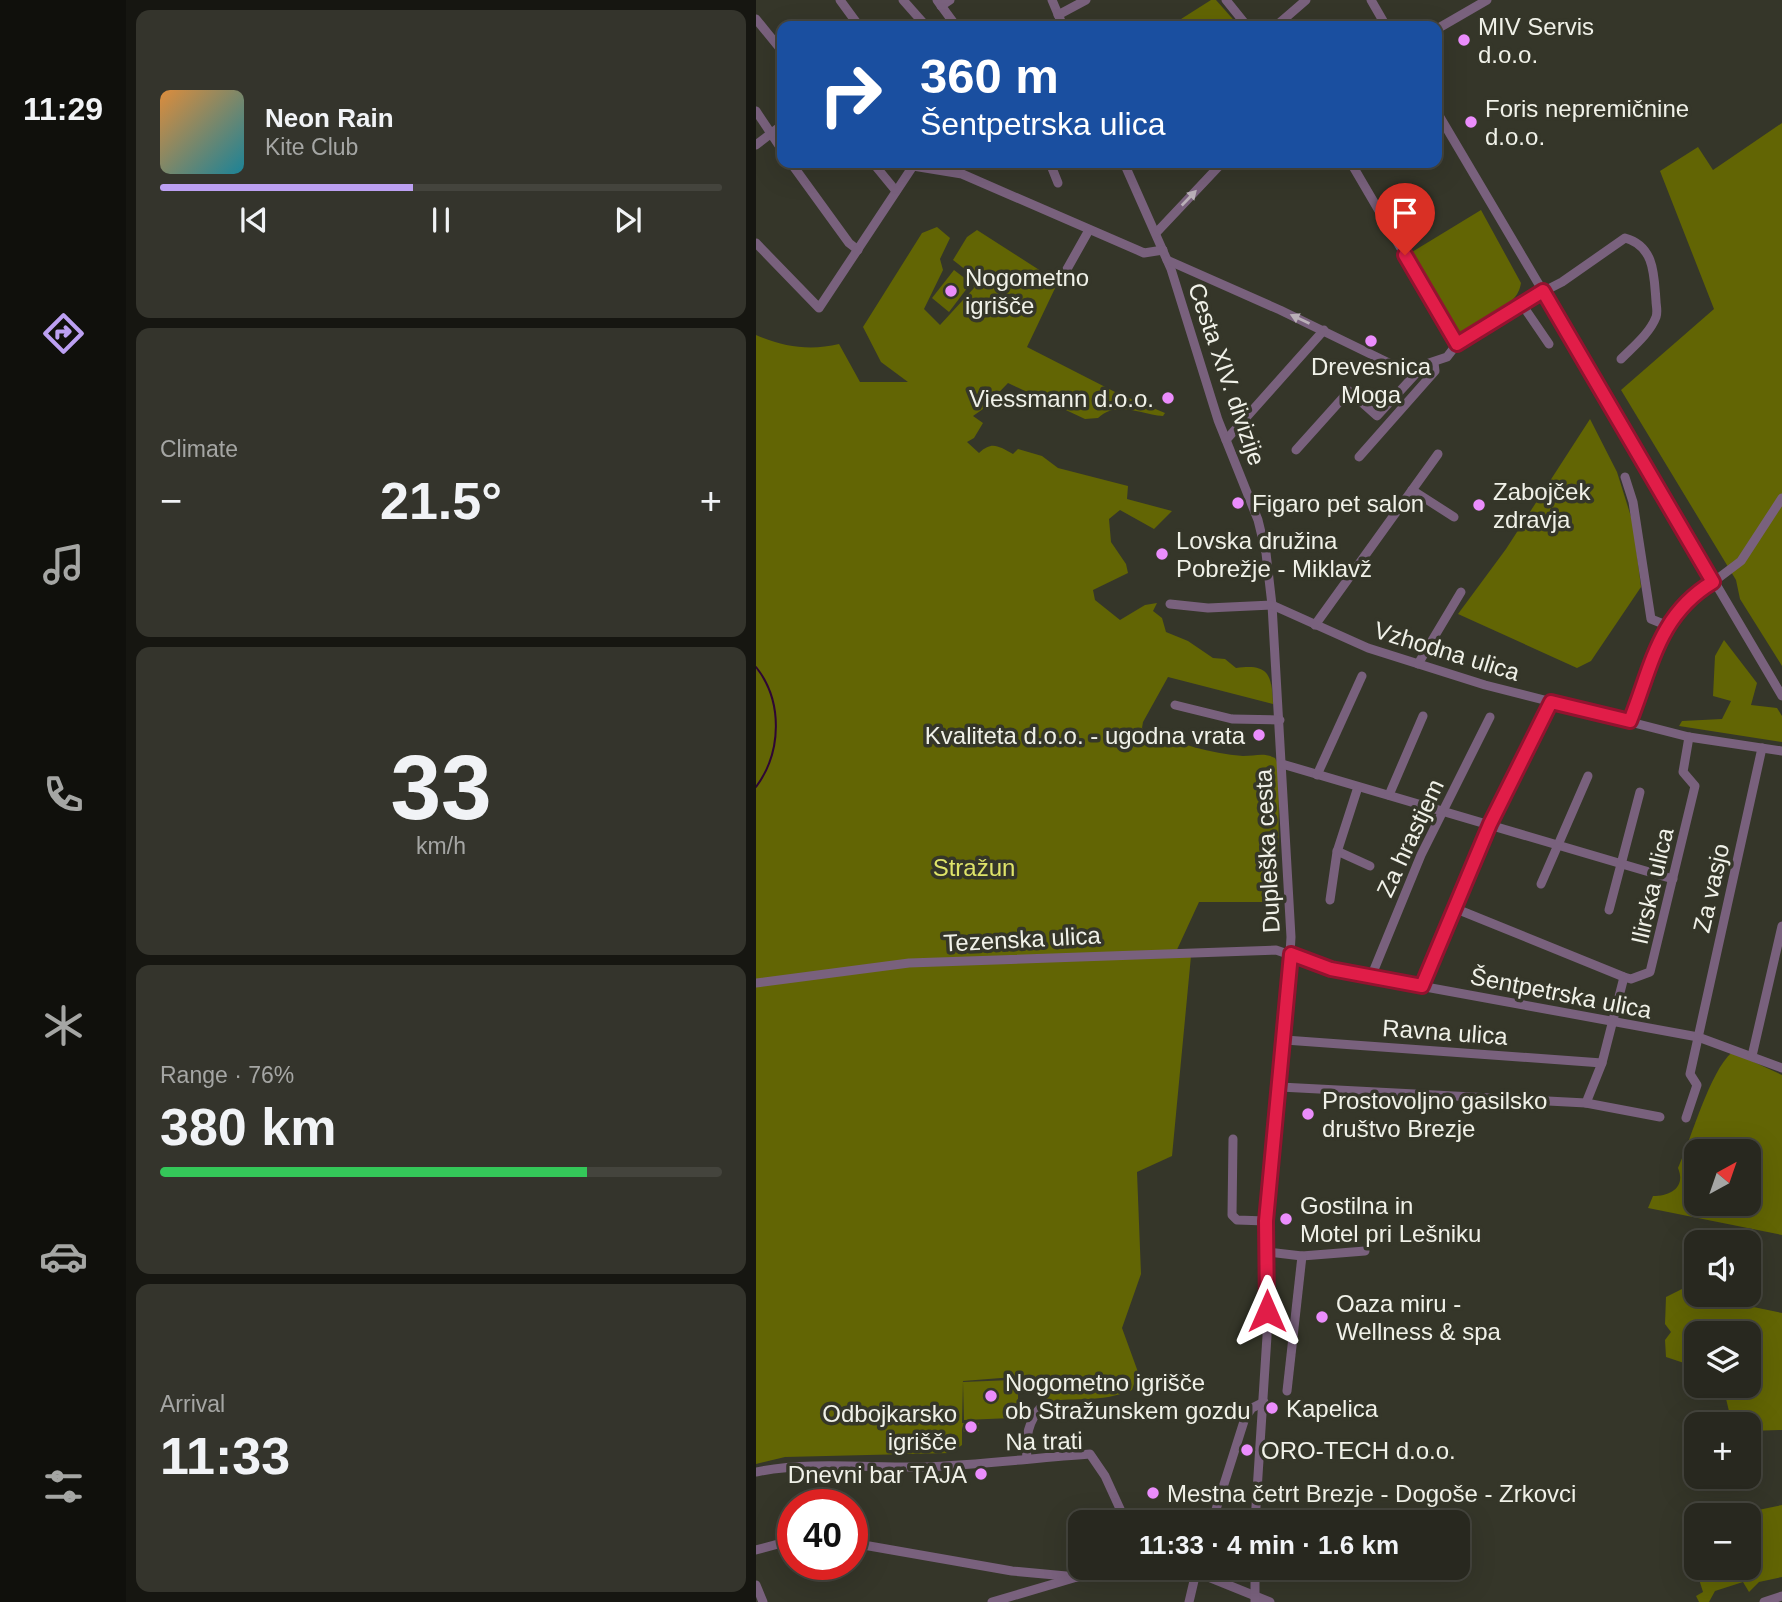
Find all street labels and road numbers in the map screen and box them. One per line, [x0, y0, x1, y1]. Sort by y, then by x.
street label: Cesta XIV. divizije [1183, 279, 1271, 469]
street label: Vzhodna ulica [1371, 616, 1524, 686]
street label: Dupleška cesta [1249, 768, 1285, 934]
street label: Za hrastjem [1371, 775, 1449, 901]
street label: Ilirska ulica [1625, 825, 1679, 947]
street label: Za vasjo [1688, 841, 1734, 935]
street label: Tezenska ulica [943, 921, 1102, 957]
street label: Šentpetrska ulica [1468, 962, 1655, 1024]
street label: Ravna ulica [1382, 1014, 1509, 1050]
street label: Na trati [1005, 1427, 1083, 1455]

